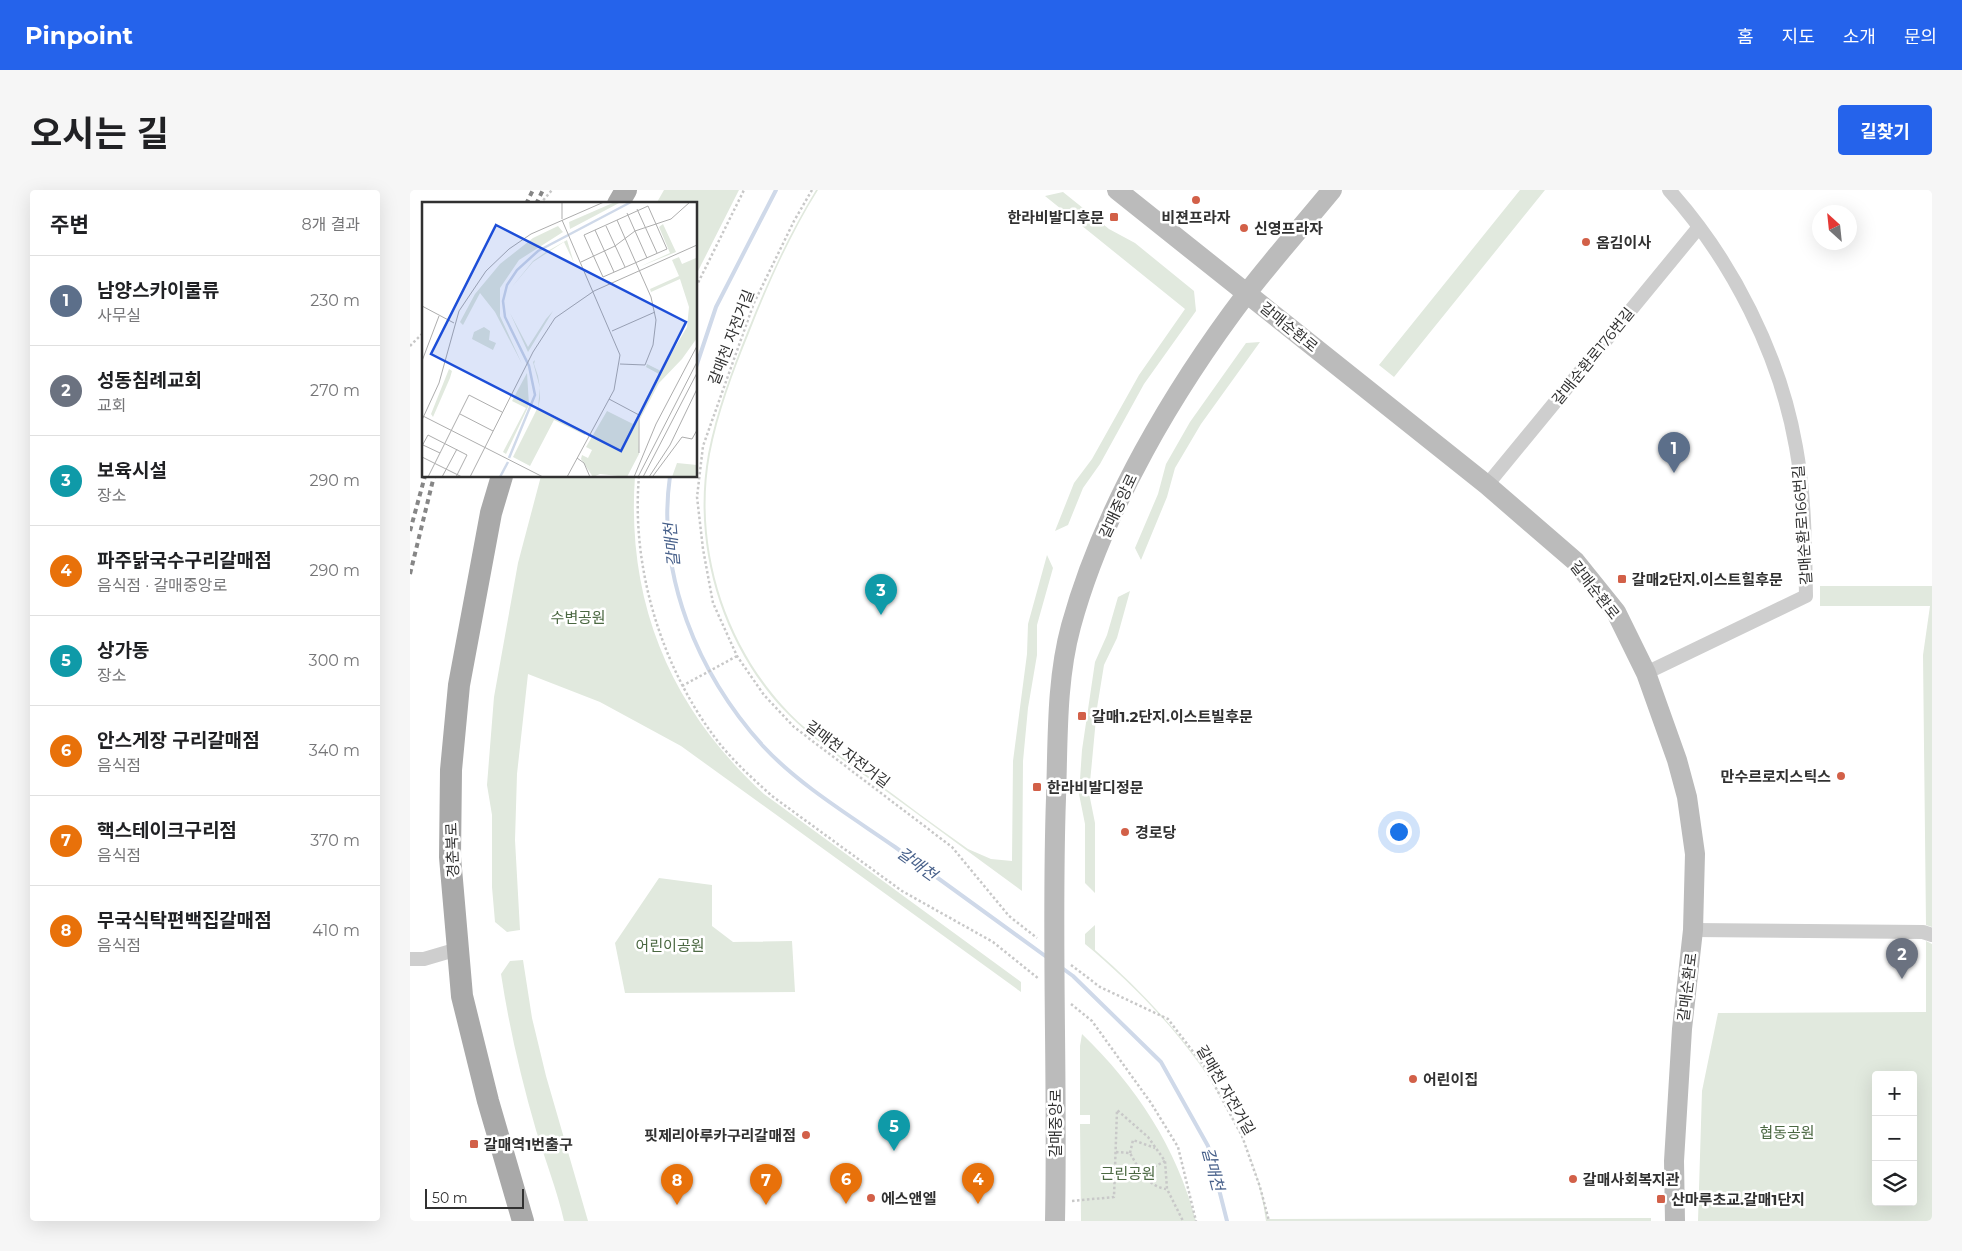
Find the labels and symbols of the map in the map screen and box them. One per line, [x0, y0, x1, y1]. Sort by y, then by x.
marker: 비젼프라자 [1190, 194, 1202, 206]
inset map [422, 202, 698, 478]
north arrow [1812, 205, 1857, 250]
place label: 한라비발디후문 [1007, 208, 1104, 227]
place label: 비젼프라자 [1161, 208, 1231, 227]
marker: 한라비발디후문 [1108, 211, 1120, 223]
place label: 신영프라자 [1254, 219, 1323, 238]
marker: 신영프라자 [1238, 222, 1250, 234]
place label: 옴김이사 [1596, 233, 1651, 252]
marker: 옴김이사 [1580, 236, 1592, 248]
street label: 갈매천 자전거길 [704, 287, 758, 387]
street label: 갈매순환로 [1256, 298, 1322, 356]
street label: 갈매순환로176번길 [1548, 304, 1638, 408]
pin: 1 [1658, 432, 1690, 473]
street label: 갈매순환로166번길 [1788, 464, 1816, 586]
street label: 갈매중앙로 [1095, 471, 1141, 541]
water label: 갈매천 [660, 520, 683, 568]
street label: 갈매순환로 [1566, 557, 1624, 623]
place label: 갈매2단지.이스트힐후문 [1632, 570, 1783, 589]
marker: 갈매2단지.이스트힐후문 [1616, 573, 1628, 585]
pin: 3 [865, 574, 897, 615]
park label: 수변공원 [550, 608, 606, 627]
place label: 갈매1.2단지.이스트빌후문 [1092, 707, 1253, 726]
marker: 갈매1.2단지.이스트빌후문 [1076, 710, 1088, 722]
street label: 갈매천 자전거길 [802, 716, 894, 792]
place label: 만수르로지스틱스 [1721, 767, 1831, 786]
marker: 만수르로지스틱스 [1835, 770, 1847, 782]
place label: 한라비발디정문 [1047, 778, 1144, 797]
marker: 한라비발디정문 [1031, 781, 1043, 793]
your location [1386, 819, 1412, 845]
street label: 경춘북로 [442, 822, 462, 878]
place label: 경로당 [1135, 823, 1177, 842]
marker: 경로당 [1119, 826, 1131, 838]
water label: 갈매천 [894, 843, 942, 886]
park label: 어린이공원 [635, 936, 705, 955]
pin: 2 [1886, 938, 1918, 979]
street label: 갈매순환로 [1673, 952, 1701, 1022]
street label: 갈매천 자전거길 [1193, 1042, 1259, 1138]
place label: 어린이집 [1423, 1070, 1478, 1089]
marker: 어린이집 [1407, 1073, 1419, 1085]
street label: 갈매중앙로 [1046, 1088, 1065, 1158]
pin: 5 [878, 1110, 910, 1151]
park label: 협동공원 [1759, 1123, 1815, 1142]
place label: 핏제리아루카구리갈매점 [644, 1126, 796, 1145]
marker: 핏제리아루카구리갈매점 [800, 1129, 812, 1141]
place label: 갈매역1번출구 [484, 1135, 573, 1154]
marker: 갈매역1번출구 [468, 1138, 480, 1150]
water label: 갈매천 [1198, 1145, 1228, 1195]
pin: 6 [830, 1163, 862, 1204]
pin: 4 [962, 1163, 994, 1204]
pin: 8 [661, 1164, 693, 1205]
pin: 7 [750, 1164, 782, 1205]
park label: 근린공원 [1100, 1164, 1156, 1183]
place label: 갈매사회복지관 [1583, 1170, 1680, 1189]
marker: 갈매사회복지관 [1567, 1173, 1579, 1185]
scale bar [425, 1186, 524, 1209]
place label: 에스앤엘 [881, 1189, 936, 1208]
place label: 산마루초교.갈매1단지 [1671, 1190, 1805, 1209]
marker: 에스앤엘 [865, 1192, 877, 1204]
marker: 산마루초교.갈매1단지 [1655, 1193, 1667, 1205]

